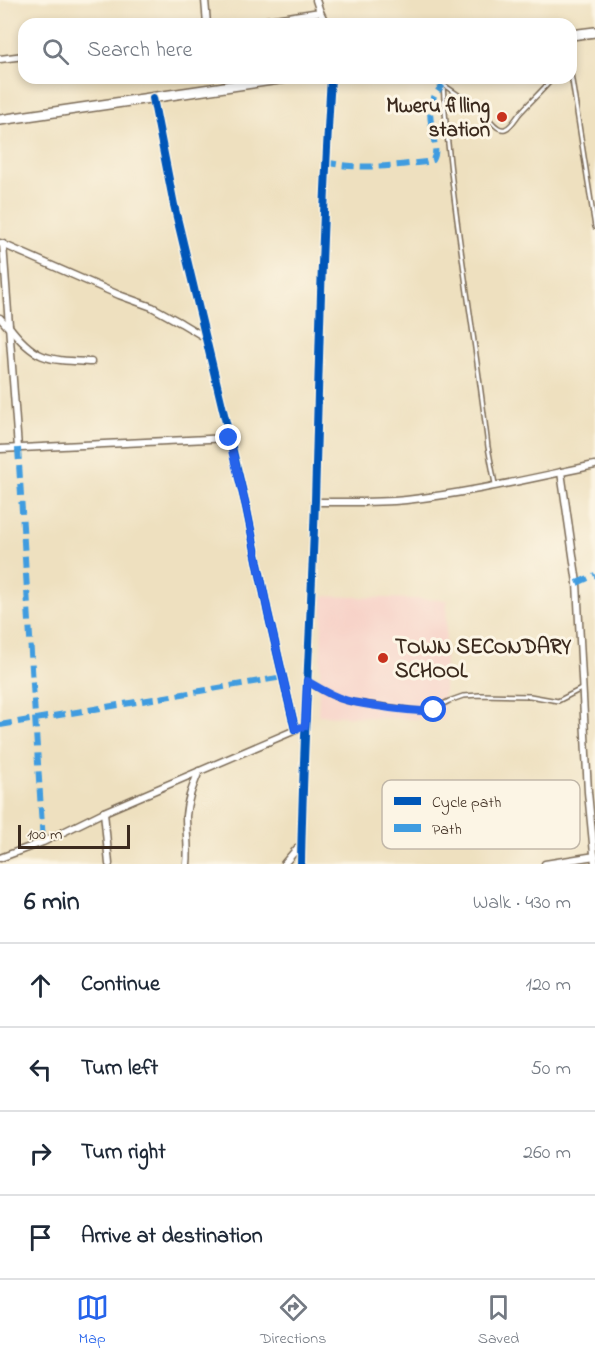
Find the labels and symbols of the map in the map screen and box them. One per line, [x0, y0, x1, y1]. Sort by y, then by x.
place label: Mweru filling station [386, 92, 490, 146]
marker: Mweru filling station [495, 110, 509, 124]
route end [215, 424, 241, 450]
place label: TOWN SECONDARY SCHOOL [395, 633, 572, 687]
marker: TOWN SECONDARY SCHOOL [376, 651, 390, 665]
route start [420, 696, 446, 722]
legend [382, 780, 580, 849]
text: Cycle path [432, 791, 501, 815]
text: Path [432, 818, 462, 842]
scale bar [18, 822, 130, 850]

